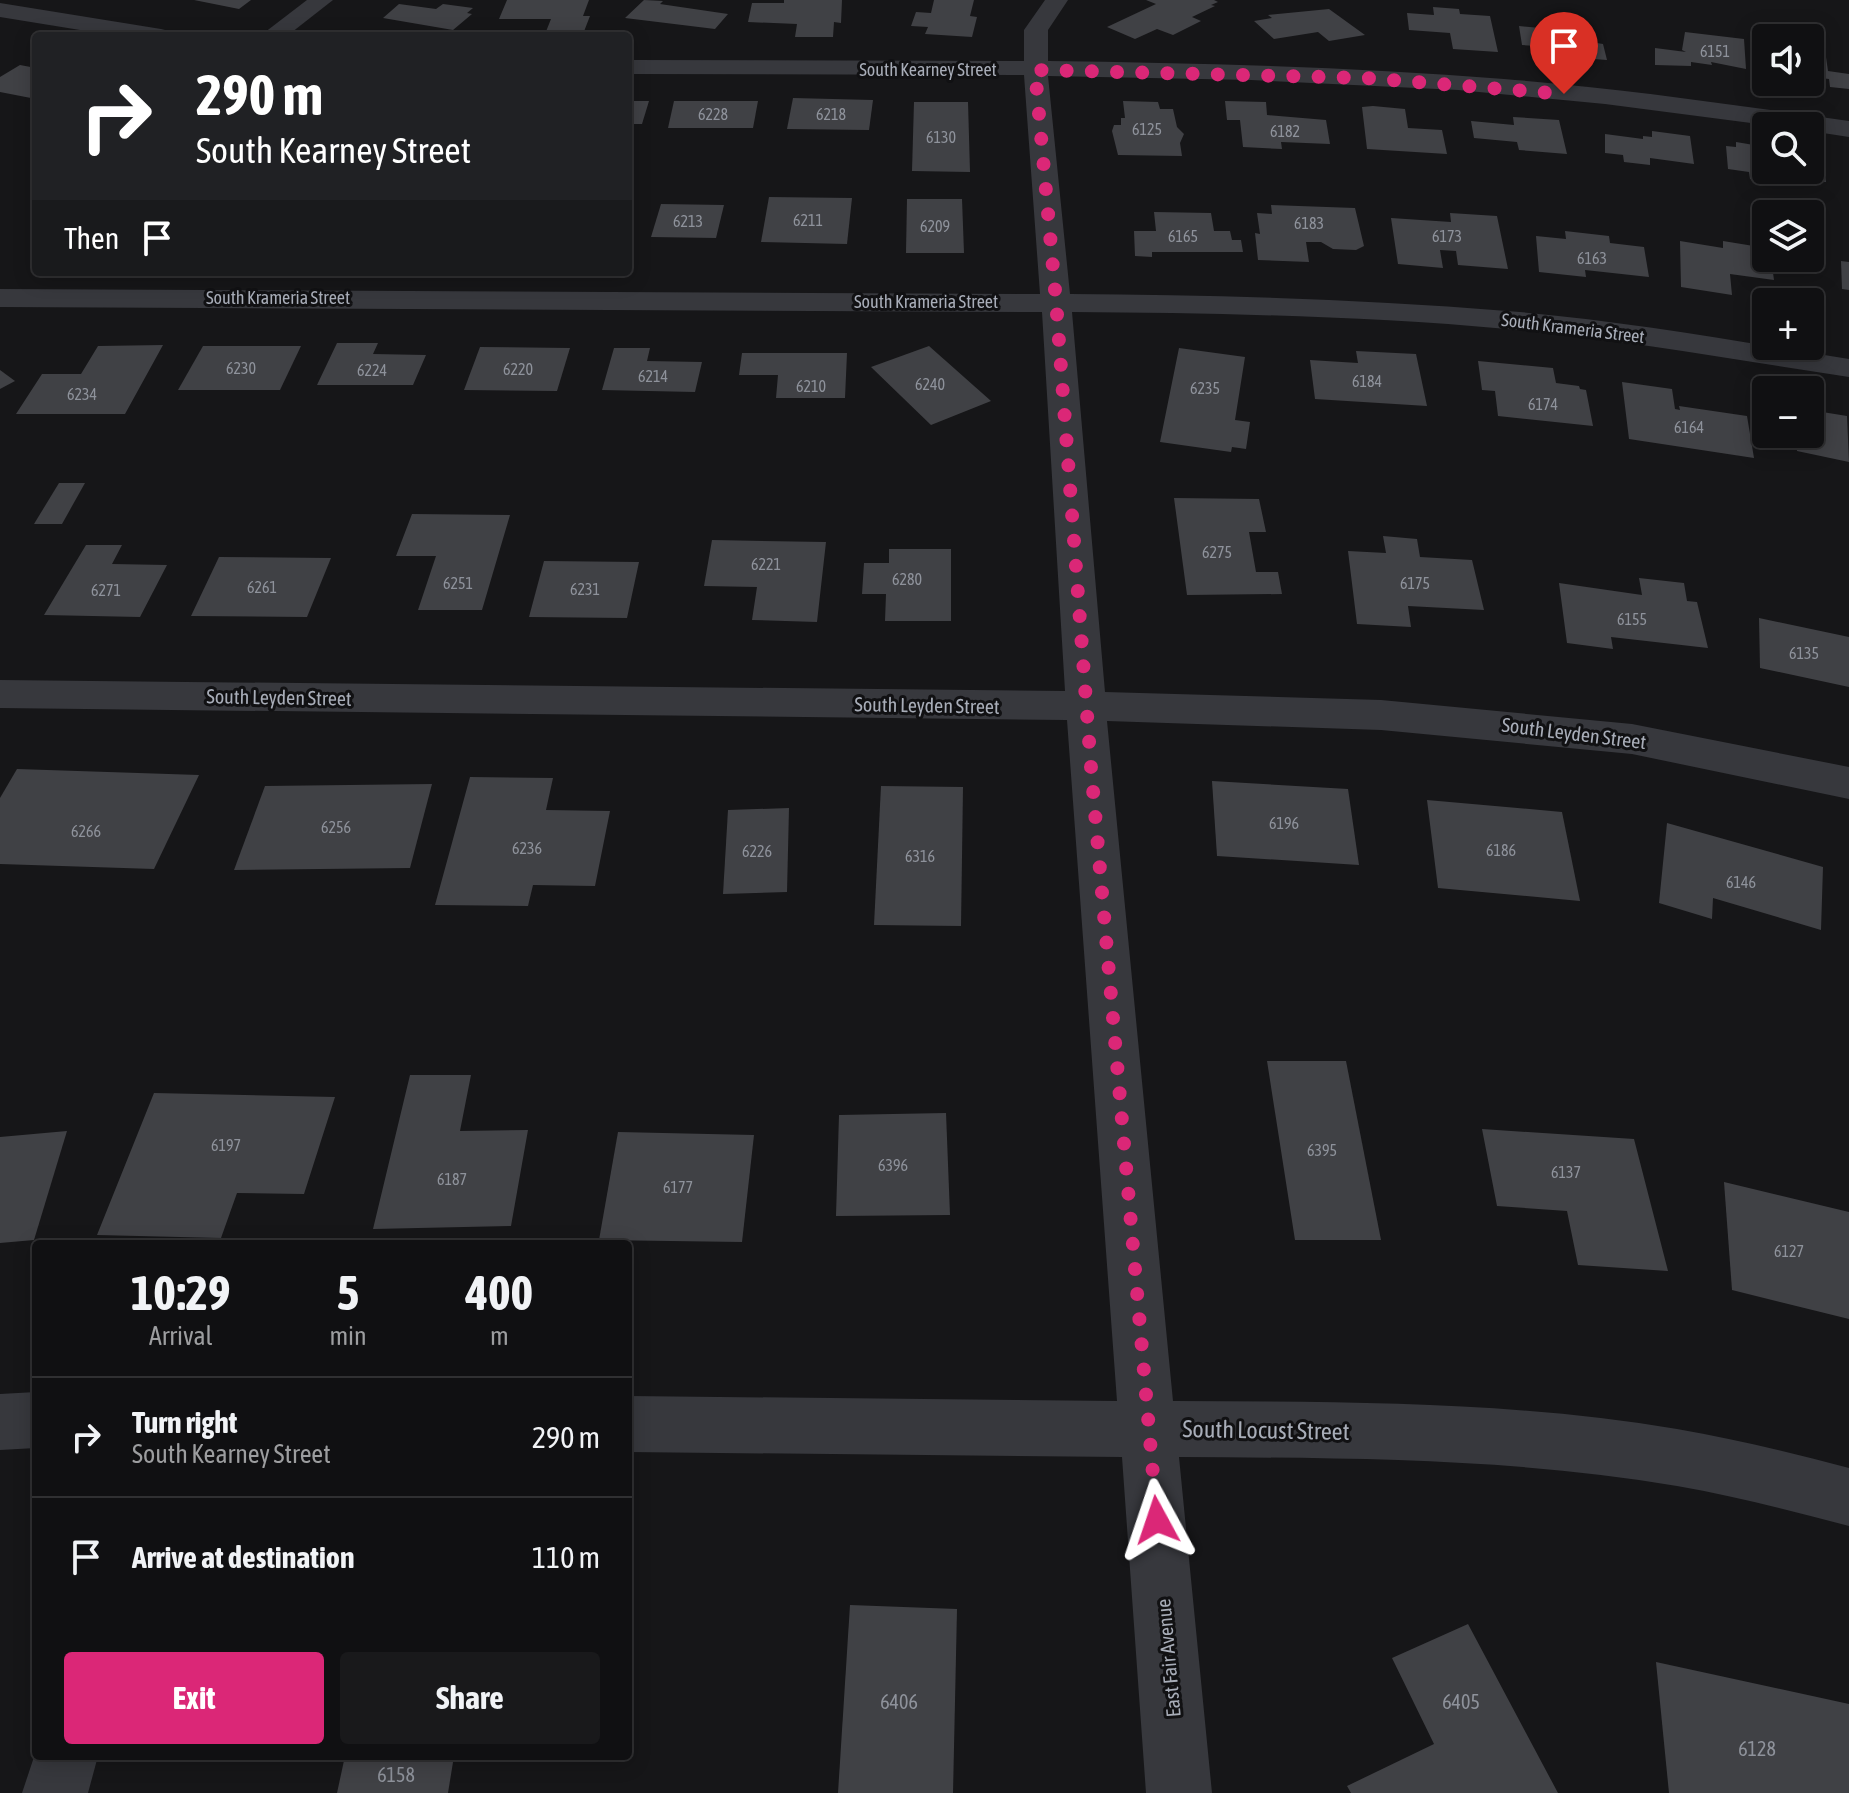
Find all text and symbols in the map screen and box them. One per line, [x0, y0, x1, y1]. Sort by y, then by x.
pin [1530, 12, 1598, 94]
icon: arrive [1542, 24, 1586, 68]
map controls [1752, 24, 1824, 448]
button: sound [1752, 24, 1824, 96]
house number: 6151 [1700, 42, 1730, 60]
street label: South Kearney Street [859, 59, 997, 80]
text: 290 m [196, 63, 323, 127]
icon: right [64, 64, 168, 168]
house number: 6228 [698, 105, 728, 123]
house number: 6218 [816, 105, 846, 123]
button: search [1752, 112, 1824, 184]
house number: 6125 [1132, 120, 1162, 138]
house number: 6182 [1270, 122, 1300, 140]
house number: 6130 [926, 128, 956, 146]
text: South Kearney Street [196, 129, 471, 171]
button: layers [1752, 200, 1824, 272]
house number: 6211 [793, 211, 823, 229]
house number: 6213 [673, 212, 703, 230]
house number: 6183 [1294, 214, 1324, 232]
icon: arrive [135, 216, 179, 260]
house number: 6209 [920, 217, 950, 235]
text: Then [64, 221, 119, 255]
house number: 6165 [1168, 227, 1198, 245]
house number: 6173 [1432, 227, 1462, 245]
house number: 6163 [1577, 249, 1607, 267]
street label: South Krameria Street [206, 287, 350, 308]
button: + [1752, 288, 1824, 360]
street label: South Krameria Street [854, 291, 998, 312]
street label: South Krameria Street [1500, 309, 1646, 347]
house number: 6230 [226, 359, 256, 377]
house number: 6220 [503, 360, 533, 378]
house number: 6224 [357, 361, 387, 379]
house number: 6214 [638, 367, 668, 385]
house number: 6184 [1352, 372, 1382, 390]
house number: 6240 [915, 375, 945, 393]
button: − [1752, 376, 1824, 448]
house number: 6210 [796, 377, 826, 395]
house number: 6235 [1190, 379, 1220, 397]
house number: 6234 [67, 385, 97, 403]
house number: 6174 [1528, 395, 1558, 413]
house number: 6164 [1674, 418, 1704, 436]
house number: 6275 [1202, 543, 1232, 561]
house number: 6221 [751, 555, 781, 573]
house number: 6280 [892, 570, 922, 588]
house number: 6251 [443, 574, 473, 592]
house number: 6175 [1400, 574, 1430, 592]
house number: 6261 [247, 578, 277, 596]
house number: 6231 [570, 580, 600, 598]
house number: 6271 [91, 581, 121, 599]
house number: 6155 [1617, 610, 1647, 628]
house number: 6135 [1789, 644, 1819, 662]
street label: South Leyden Street [206, 684, 352, 710]
street label: South Leyden Street [854, 692, 1000, 718]
street label: South Leyden Street [1501, 713, 1648, 753]
house number: 6196 [1269, 814, 1299, 832]
house number: 6256 [321, 818, 351, 836]
house number: 6266 [71, 822, 101, 840]
house number: 6236 [512, 839, 542, 857]
house number: 6186 [1486, 841, 1516, 859]
house number: 6226 [742, 842, 772, 860]
house number: 6316 [905, 847, 935, 865]
house number: 6146 [1726, 873, 1756, 891]
house number: 6197 [211, 1136, 241, 1154]
house number: 6395 [1307, 1141, 1337, 1159]
house number: 6396 [878, 1156, 908, 1174]
house number: 6137 [1551, 1163, 1581, 1181]
house number: 6187 [437, 1170, 467, 1188]
house number: 6177 [663, 1178, 693, 1196]
house number: 6127 [1774, 1242, 1804, 1260]
text: 10:29 [131, 1265, 231, 1320]
text: 5 [337, 1265, 359, 1320]
text: 400 [466, 1265, 533, 1320]
text: Arrival [149, 1321, 212, 1351]
text: min [329, 1321, 367, 1351]
text: m [490, 1321, 509, 1351]
text: Turn right [132, 1405, 238, 1439]
icon: right [64, 1415, 108, 1459]
street label: South Locust Street [1182, 1415, 1350, 1445]
text: 290 m [532, 1420, 600, 1454]
text: South Kearney Street [132, 1439, 331, 1469]
position arrow [1115, 1478, 1199, 1562]
icon: arrive [64, 1535, 108, 1579]
text: Arrive at destination [132, 1540, 354, 1574]
text: 110 m [532, 1540, 600, 1574]
street label: East Fair Avenue [1151, 1598, 1185, 1718]
button: Exit [64, 1652, 324, 1744]
button: Share [340, 1652, 600, 1744]
house number: 6406 [880, 1690, 918, 1713]
house number: 6405 [1442, 1690, 1480, 1713]
house number: 6128 [1738, 1737, 1776, 1760]
house number: 6158 [377, 1763, 415, 1786]

